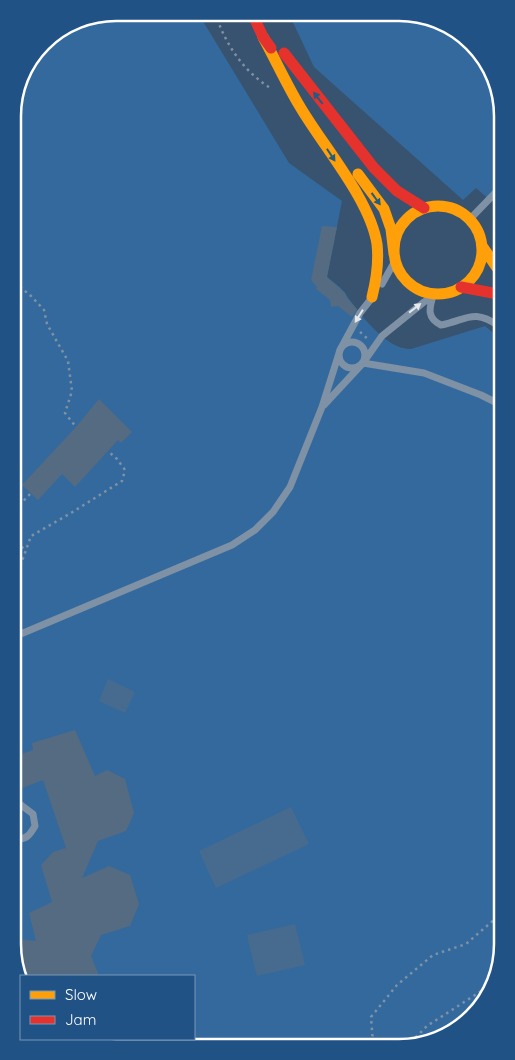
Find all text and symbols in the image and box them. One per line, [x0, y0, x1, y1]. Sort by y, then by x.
one-way arrow [313, 91, 323, 105]
one-way arrow [327, 148, 336, 161]
one-way arrow [371, 192, 381, 206]
one-way arrow [408, 303, 421, 314]
one-way arrow [354, 309, 364, 322]
legend [20, 975, 195, 1040]
text: Slow [65, 985, 97, 1004]
text: Jam [65, 1010, 96, 1029]

